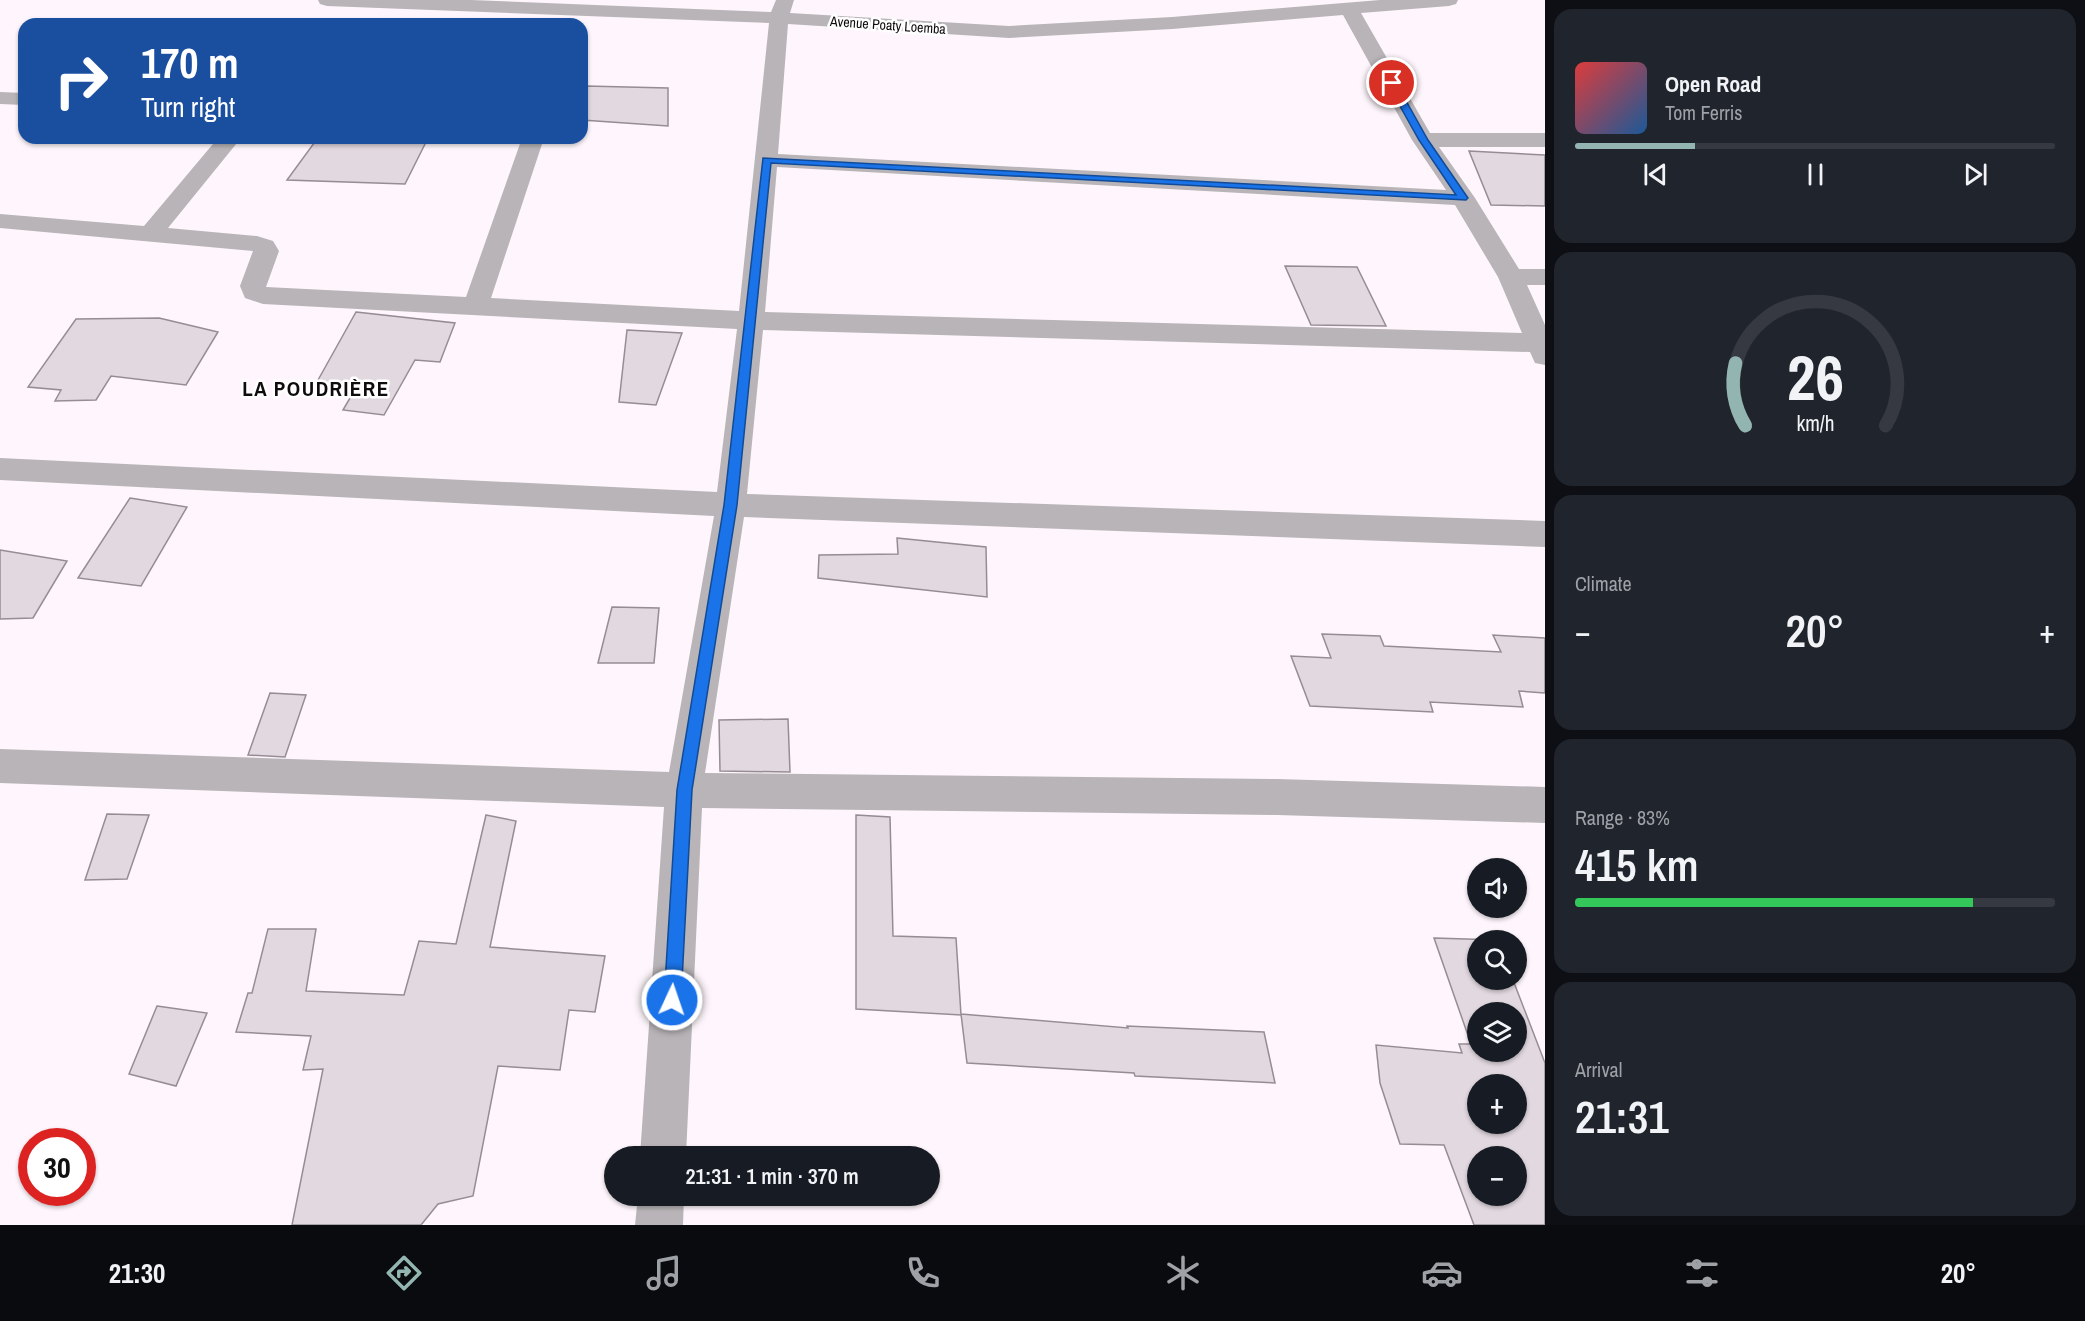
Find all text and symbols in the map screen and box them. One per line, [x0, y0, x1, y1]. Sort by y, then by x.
street label: Avenue Poaty Loemba [829, 12, 947, 38]
text: 170 m [141, 35, 239, 91]
icon: right [42, 42, 120, 120]
pin [1366, 57, 1417, 108]
icon: arrive [1375, 66, 1408, 99]
text: Open Road [1665, 69, 1761, 99]
text: Turn right [141, 89, 235, 125]
text: Tom Ferris [1665, 99, 1743, 126]
icon: previous [1639, 158, 1672, 191]
icon: pause [1799, 158, 1832, 191]
icon: next [1959, 158, 1992, 191]
text: 26 [1787, 335, 1843, 419]
district label: LA POUDRIÈRE [242, 374, 390, 403]
text: km/h [1796, 410, 1834, 439]
text: Climate [1575, 570, 1632, 597]
text: 20° [1785, 600, 1845, 661]
text: − [1575, 609, 1591, 653]
text: + [2039, 609, 2055, 653]
text: Range · 83% [1575, 804, 1670, 831]
text: 415 km [1575, 834, 1699, 895]
map controls [1467, 858, 1527, 1206]
button: sound [1467, 858, 1527, 918]
button: search [1467, 930, 1527, 990]
position arrow [640, 968, 704, 1032]
button: layers [1467, 1002, 1527, 1062]
text: Arrival [1575, 1056, 1622, 1083]
button: + [1467, 1074, 1527, 1134]
text: 21:31 [1575, 1086, 1669, 1147]
speed limit sign: 30 [18, 1128, 96, 1206]
button: − [1467, 1146, 1527, 1206]
text: 21:31 · 1 min · 370 m [685, 1161, 859, 1191]
icon: directions [383, 1252, 425, 1294]
icon: music [643, 1252, 685, 1294]
icon: phone [902, 1252, 944, 1294]
icon: climate [1162, 1252, 1204, 1294]
icon: car [1421, 1252, 1463, 1294]
icon: filters [1681, 1252, 1723, 1294]
text: 21:30 [109, 1255, 165, 1291]
text: 20° [1941, 1255, 1976, 1291]

